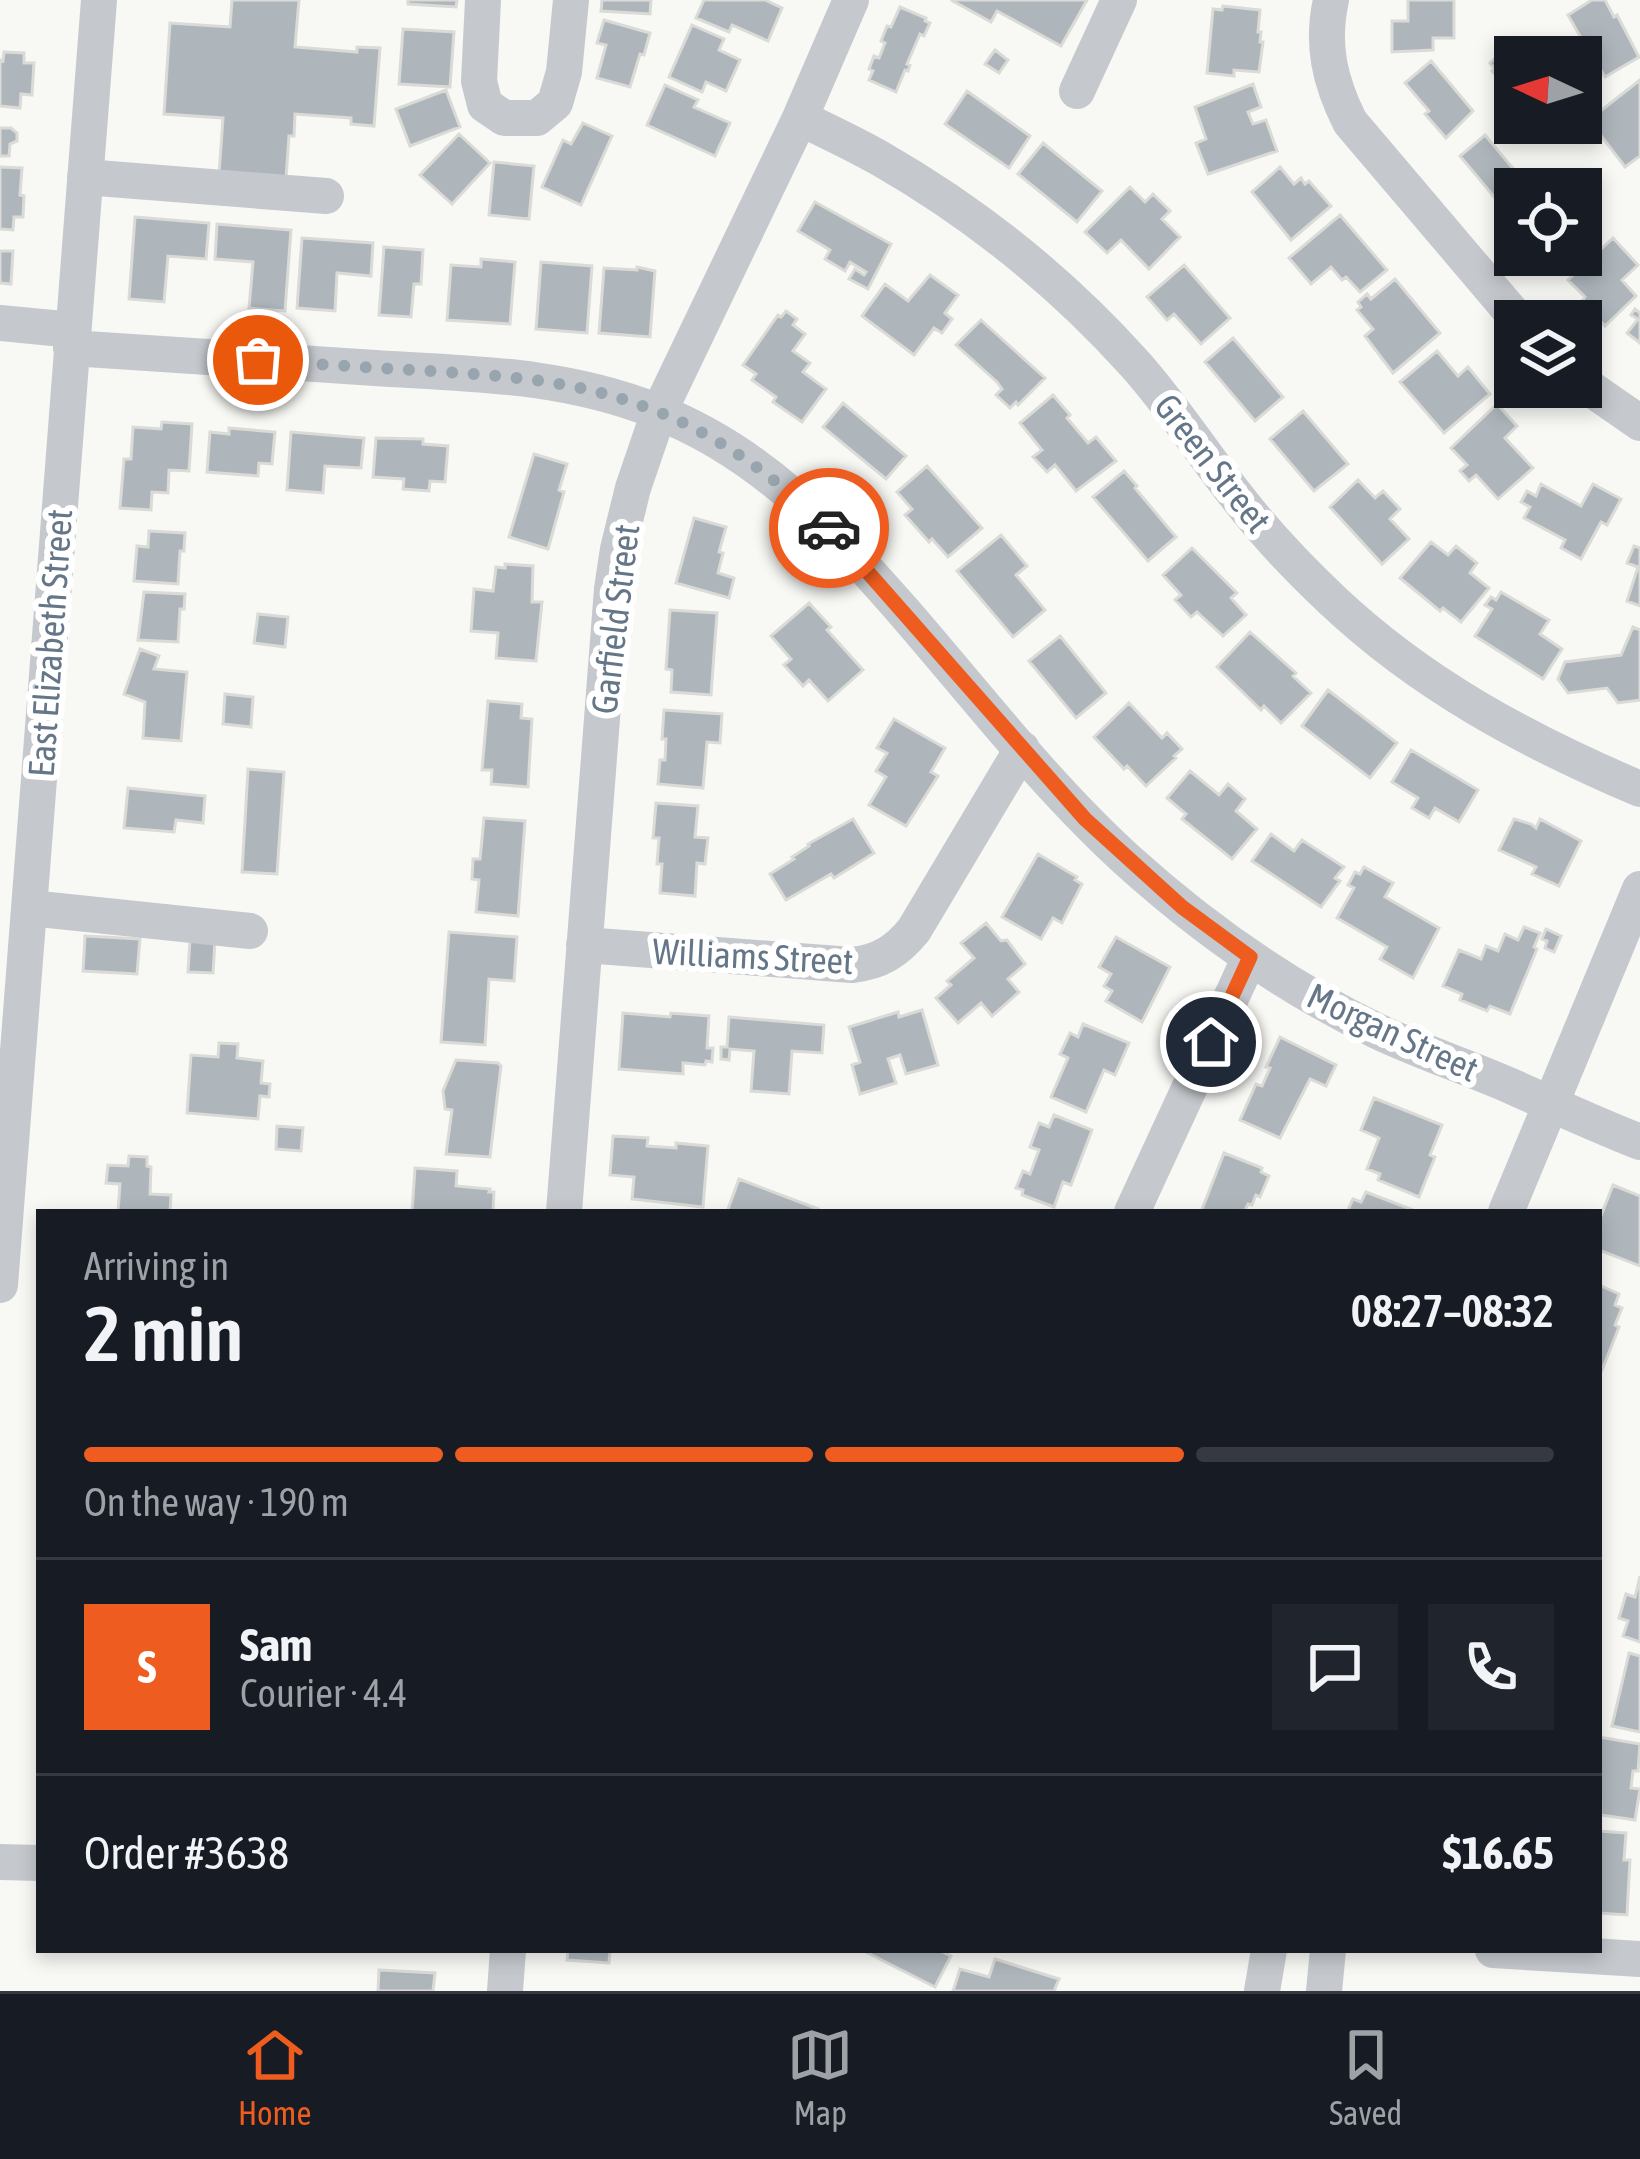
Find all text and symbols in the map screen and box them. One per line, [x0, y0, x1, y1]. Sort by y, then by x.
north arrow [1494, 36, 1602, 144]
map controls [1494, 36, 1602, 408]
button: locate [1494, 168, 1602, 276]
button: layers [1494, 300, 1602, 408]
pin [207, 309, 309, 411]
icon: bag [225, 327, 291, 393]
street label: Green Street [1146, 386, 1280, 540]
courier [769, 468, 889, 588]
icon: car [796, 495, 862, 561]
street label: East Elizabeth Street [20, 508, 80, 778]
street label: Garfield Street [583, 522, 647, 716]
street label: Williams Street [652, 930, 854, 982]
street label: Morgan Street [1301, 974, 1485, 1090]
pin [1160, 991, 1262, 1093]
icon: home [1178, 1009, 1244, 1075]
text: Arriving in [84, 1244, 229, 1288]
text: 08:27–08:32 [1351, 1285, 1554, 1337]
text: 2 min [84, 1288, 243, 1378]
text: On the way · 190 m [84, 1480, 349, 1524]
button: chat [1272, 1604, 1398, 1730]
button: phone [1428, 1604, 1554, 1730]
text: Sam [240, 1619, 312, 1671]
text: S [138, 1641, 156, 1693]
text: Courier · 4.4 [240, 1671, 407, 1715]
text: Order #3638 [84, 1827, 289, 1879]
text: $16.65 [1442, 1827, 1554, 1879]
tab: Home [238, 2022, 311, 2132]
tab: Map [787, 2022, 853, 2132]
tab: Saved [1329, 2022, 1402, 2132]

